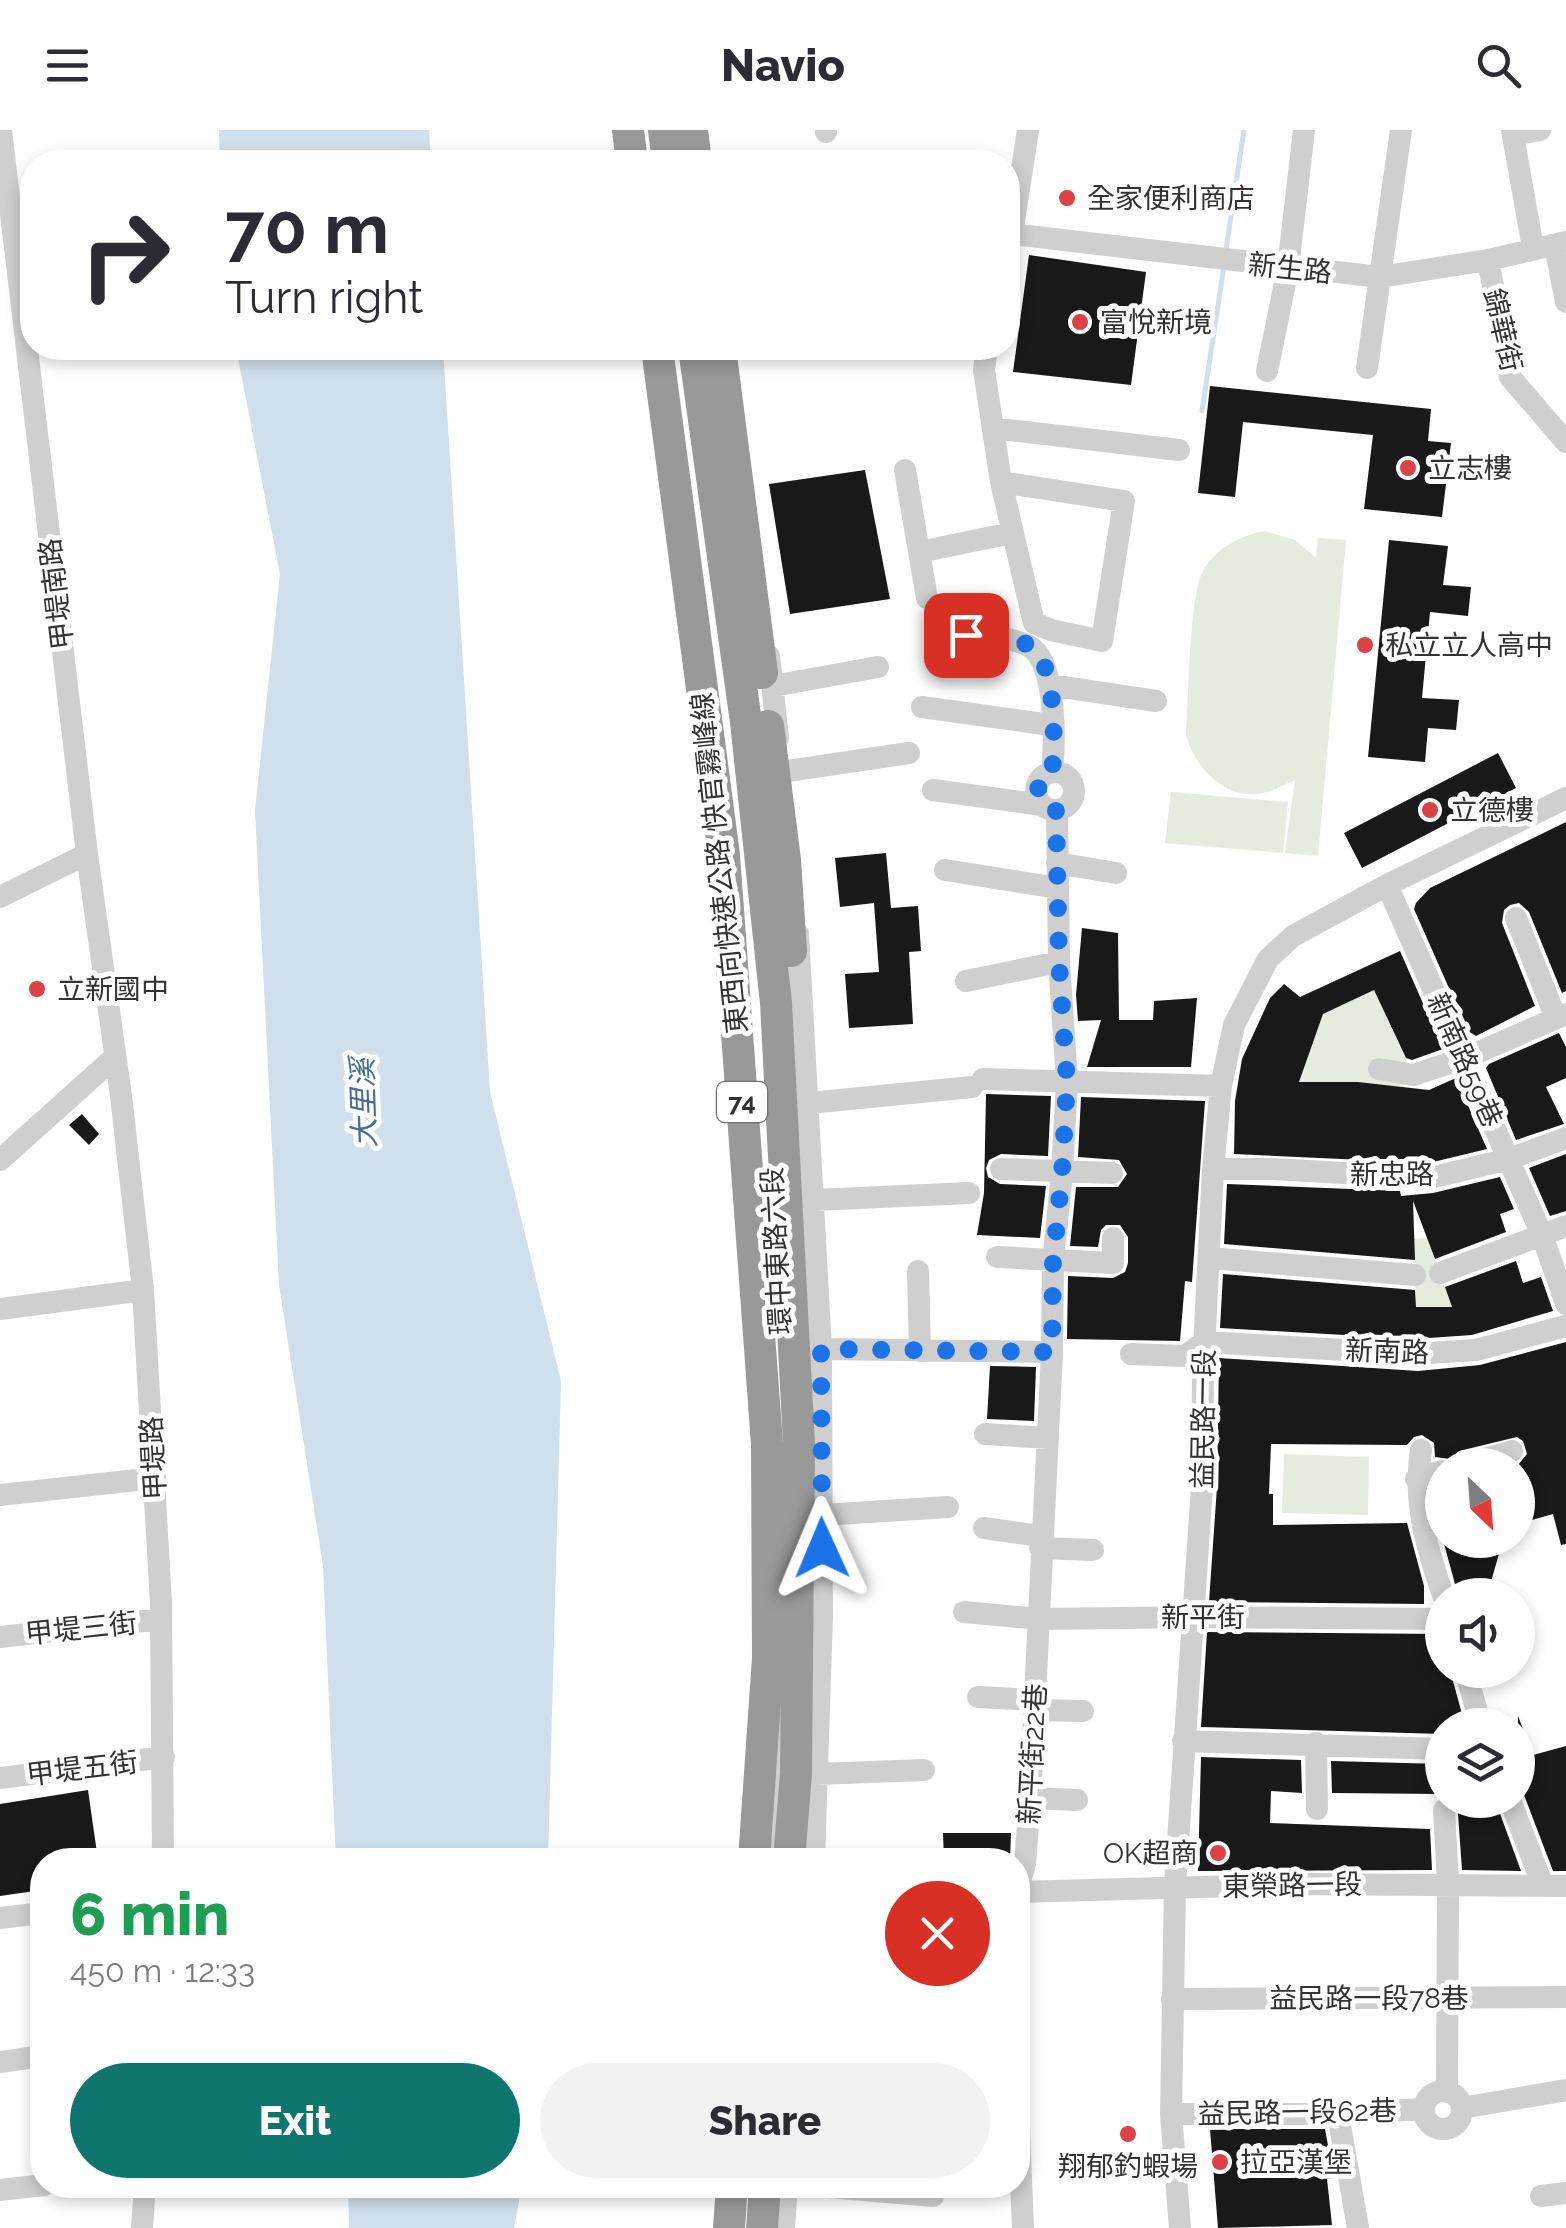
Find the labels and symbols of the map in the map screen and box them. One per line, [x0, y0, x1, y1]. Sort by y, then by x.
place label: 全家便利商店 [1087, 182, 1255, 215]
marker: 全家便利商店 [1056, 187, 1078, 209]
street label: 新生路 [1246, 248, 1333, 289]
street label: 錦華街 [1477, 285, 1528, 375]
place label: 富悅新境 [1100, 306, 1212, 339]
marker: 富悅新境 [1069, 311, 1091, 333]
place label: 立志樓 [1428, 452, 1512, 485]
marker: 立志樓 [1397, 457, 1419, 479]
street label: 甲堤南路 [33, 536, 80, 652]
pin [924, 593, 1009, 678]
place label: 私立立人高中 [1385, 629, 1553, 662]
marker: 私立立人高中 [1354, 634, 1376, 656]
street label: 東西向快速公路 快官霧峰線 [685, 691, 754, 1035]
place label: 立德樓 [1450, 794, 1534, 827]
marker: 立德樓 [1419, 799, 1441, 821]
place label: 立新國中 [57, 973, 169, 1006]
marker: 立新國中 [26, 978, 48, 1000]
street label: 新南路59巷 [1420, 988, 1509, 1133]
water label: 大里溪 [344, 1053, 383, 1149]
road number: 74 [717, 1082, 767, 1122]
street label: 新忠路 [1350, 1158, 1434, 1191]
street label: 環中東路六段 [756, 1166, 797, 1336]
street label: 新南路 [1344, 1334, 1430, 1369]
street label: 益民路一段 [1186, 1349, 1221, 1489]
street label: 甲堤路 [135, 1415, 172, 1501]
north arrow [1425, 1448, 1535, 1558]
position arrow [770, 1496, 874, 1600]
street label: 新平街 [1161, 1601, 1245, 1634]
street label: 甲堤三街 [24, 1606, 138, 1651]
street label: 新平街22巷 [1012, 1683, 1053, 1825]
street label: 甲堤五街 [24, 1745, 140, 1792]
place label: OK超商 [1103, 1837, 1198, 1870]
marker: OK超商 [1207, 1842, 1229, 1864]
street label: 東榮路一段 [1222, 1868, 1362, 1903]
street label: 益民路一段78巷 [1269, 1982, 1469, 2015]
street label: 益民路一段62巷 [1197, 2094, 1397, 2131]
marker: 翔郁釣蝦場 [1117, 2123, 1139, 2145]
place label: 拉亞漢堡 [1240, 2146, 1352, 2179]
place label: 翔郁釣蝦場 [1058, 2150, 1198, 2183]
marker: 拉亞漢堡 [1209, 2151, 1231, 2173]

